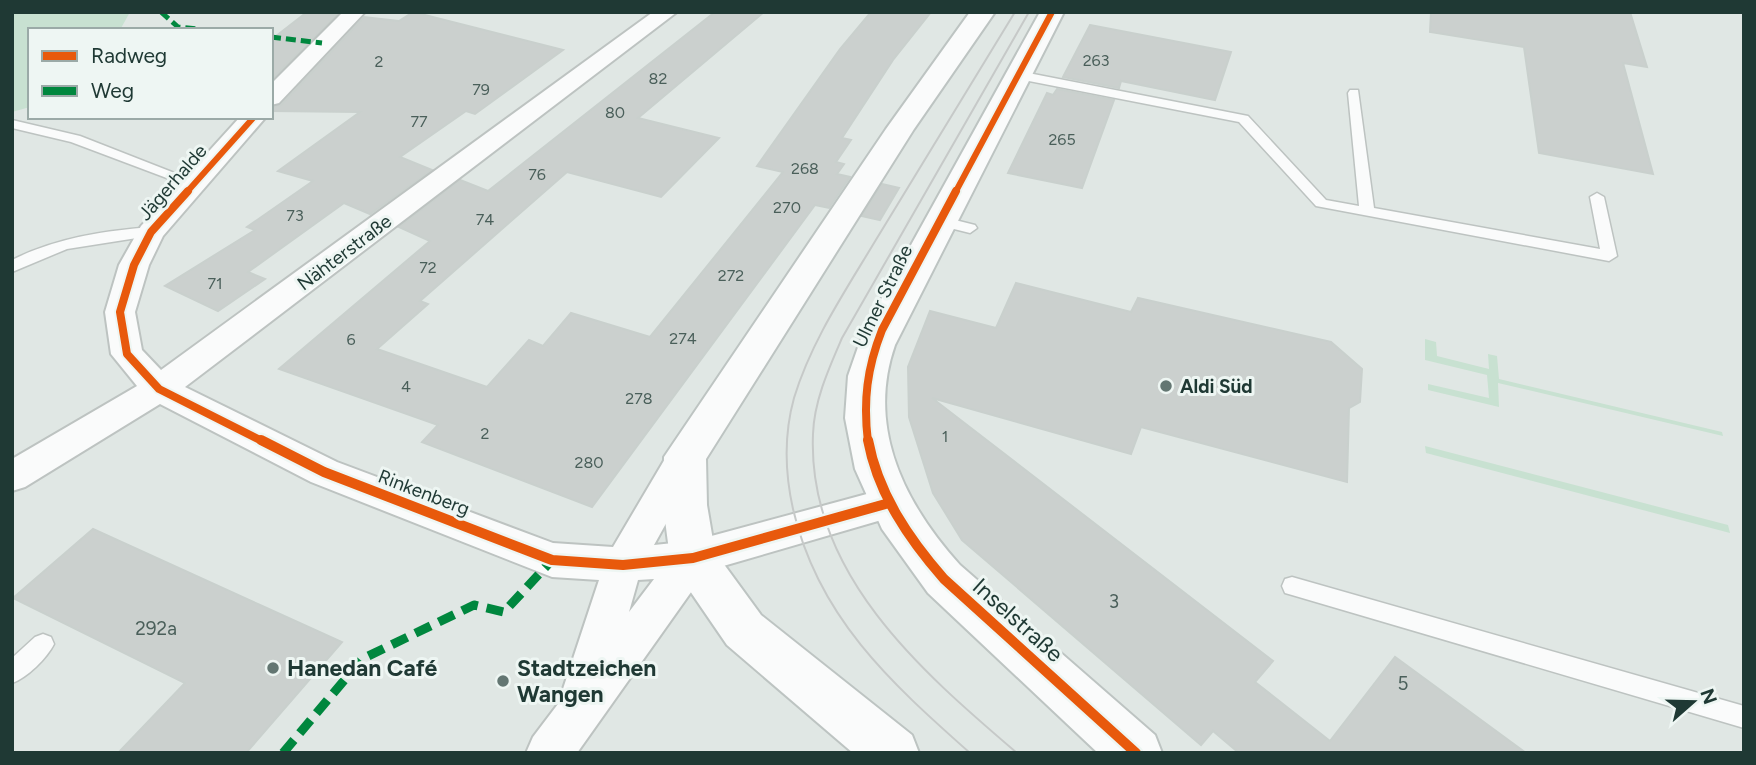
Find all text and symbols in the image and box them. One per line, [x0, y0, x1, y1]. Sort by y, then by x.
legend [28, 28, 273, 119]
text: Radweg [91, 43, 167, 68]
house number: 263 [1083, 51, 1109, 70]
house number: 2 [375, 52, 383, 71]
house number: 82 [649, 69, 667, 88]
text: Weg [91, 78, 134, 103]
house number: 79 [472, 80, 490, 99]
house number: 80 [605, 103, 625, 122]
house number: 77 [410, 112, 428, 131]
house number: 265 [1048, 130, 1076, 149]
street label: Jägerhalde [133, 140, 212, 225]
house number: 268 [791, 159, 819, 178]
house number: 76 [528, 165, 546, 184]
house number: 270 [773, 198, 801, 217]
house number: 73 [286, 206, 304, 225]
street label: Nähterstraße [293, 209, 396, 295]
house number: 74 [476, 210, 494, 229]
street label: Ulmer Straße [848, 241, 917, 351]
house number: 72 [419, 258, 437, 277]
house number: 272 [718, 266, 744, 285]
house number: 71 [207, 274, 223, 293]
house number: 274 [669, 329, 697, 348]
house number: 6 [346, 330, 356, 349]
place label: Aldi Süd [1180, 375, 1253, 398]
house number: 4 [401, 377, 411, 396]
marker: Aldi Süd [1158, 378, 1174, 394]
house number: 278 [625, 389, 653, 408]
house number: 2 [481, 424, 489, 443]
house number: 1 [942, 427, 948, 446]
house number: 280 [574, 453, 604, 472]
street label: Rinkenberg [375, 465, 473, 520]
street label: Inselstraße [967, 572, 1069, 668]
house number: 3 [1109, 590, 1119, 613]
house number: 292a [135, 617, 177, 640]
place label: Hanedan Café [287, 654, 437, 682]
place label: Stadtzeichen Wangen [517, 654, 656, 708]
marker: Hanedan Café [265, 660, 281, 676]
north arrow [1658, 667, 1728, 737]
house number: 5 [1398, 672, 1409, 695]
marker: Stadtzeichen Wangen [495, 673, 511, 689]
text: N [1695, 686, 1722, 707]

